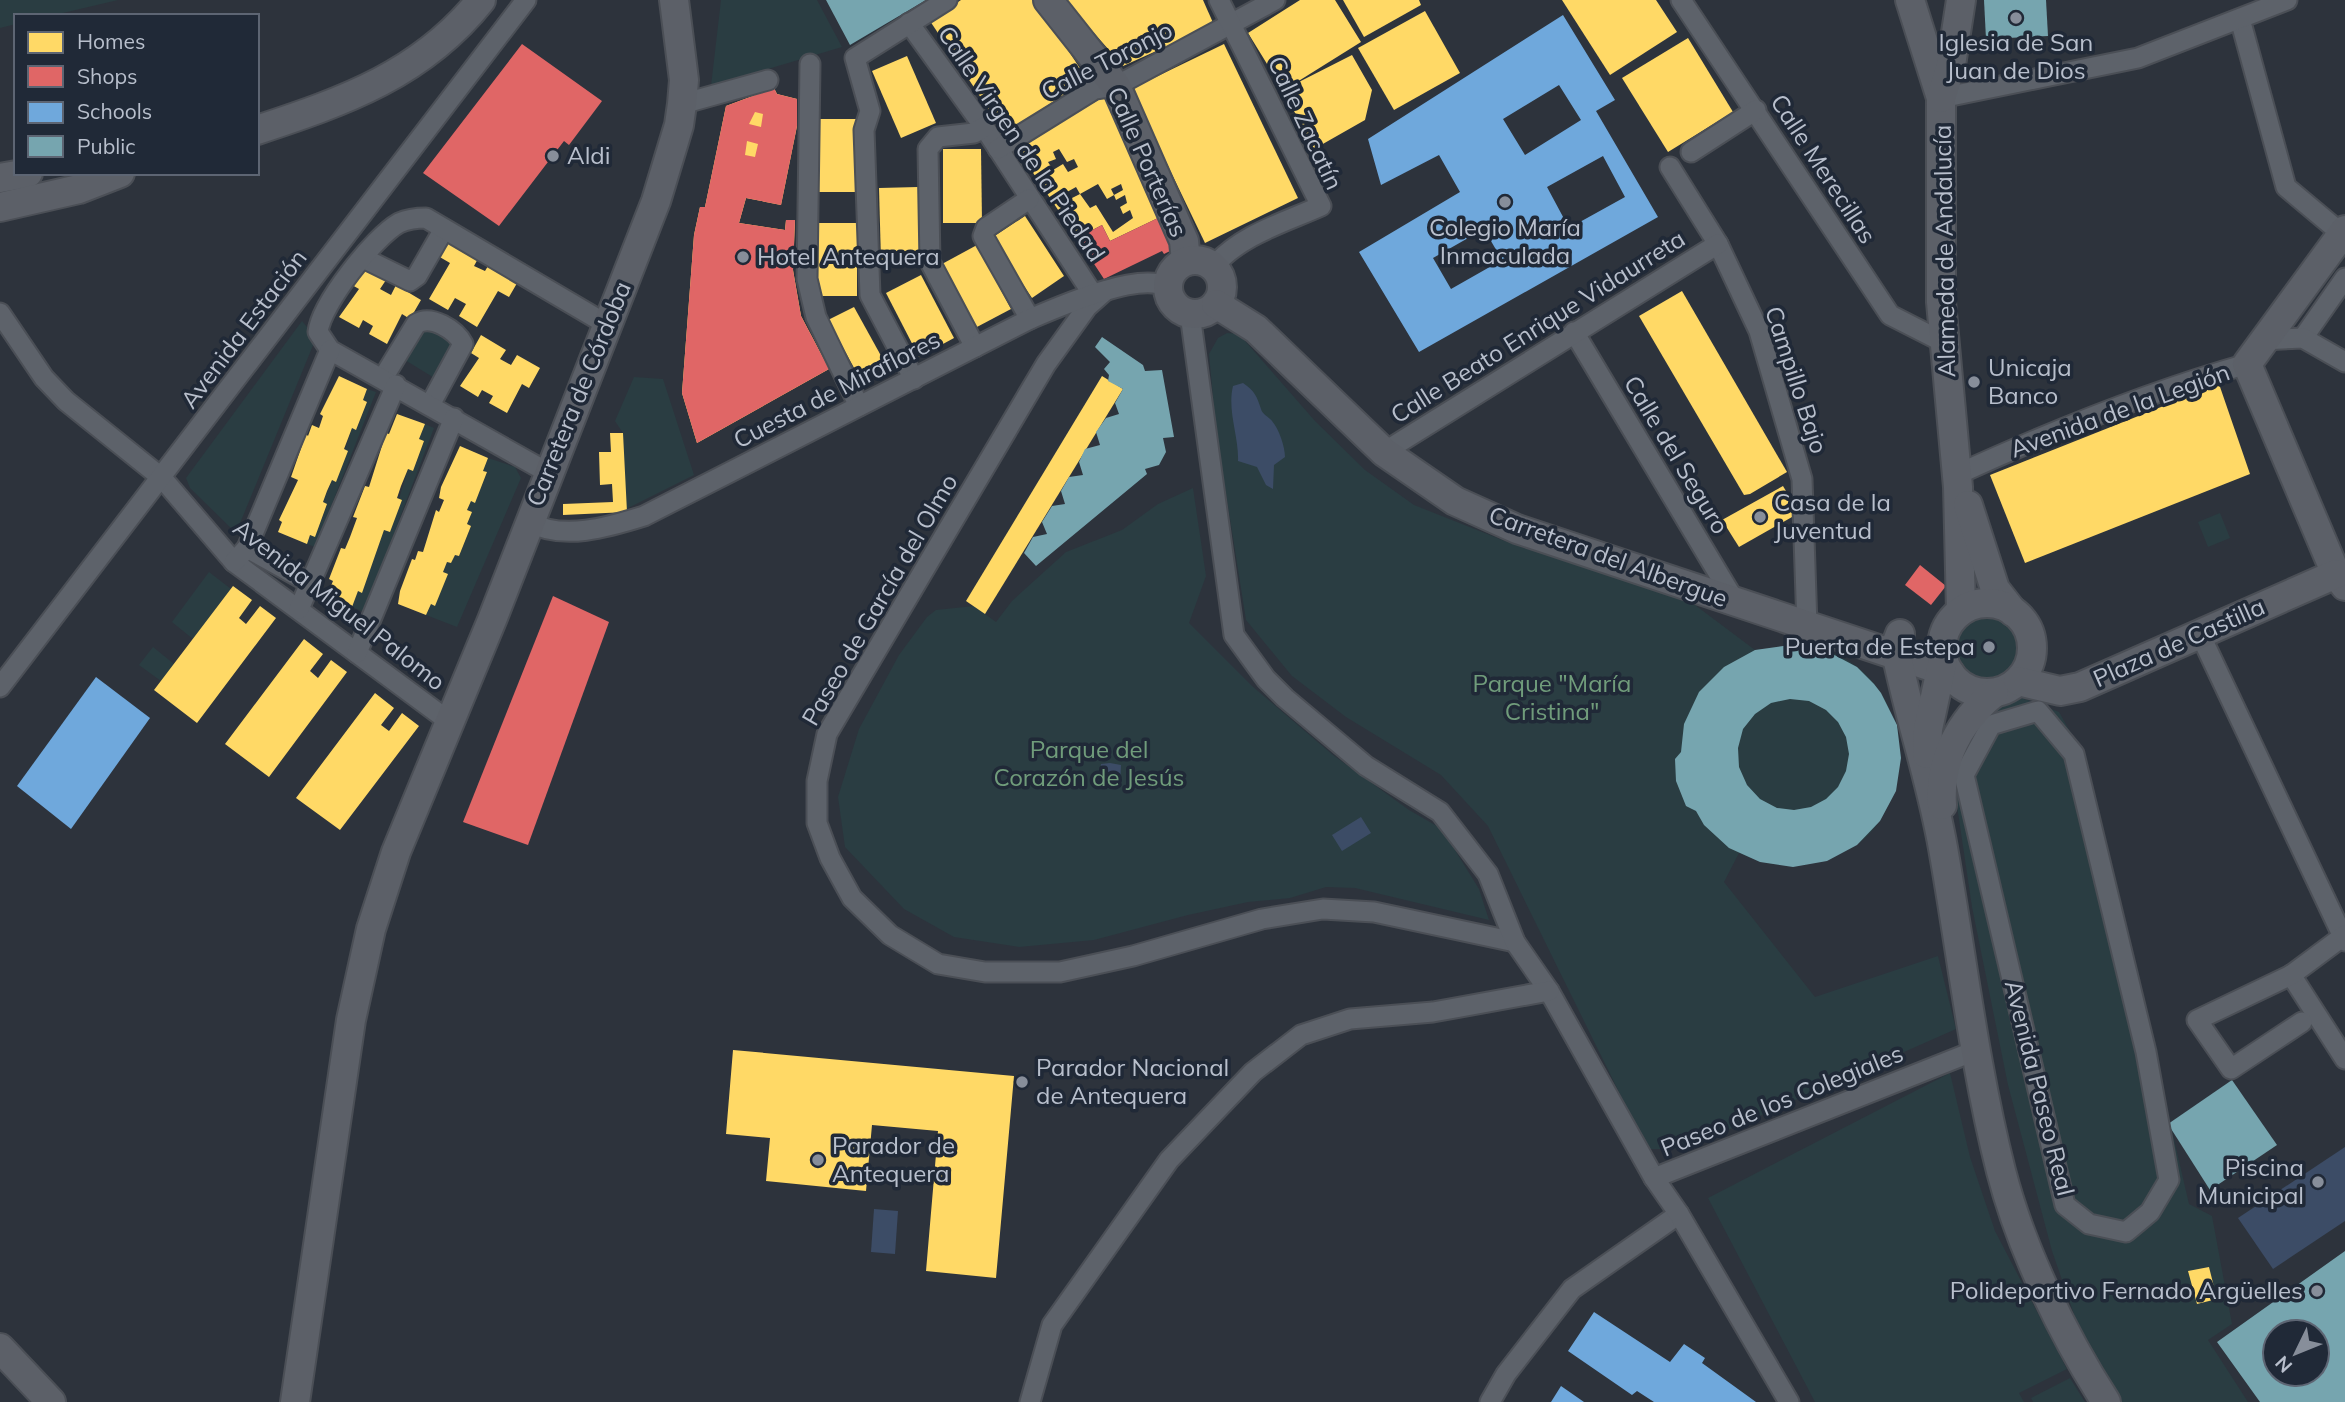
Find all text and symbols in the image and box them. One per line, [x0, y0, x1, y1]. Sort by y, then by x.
marker: Iglesia de San Juan de Dios [2008, 10, 2024, 26]
legend [14, 14, 259, 175]
street label: Calle Toronjo [1036, 14, 1177, 106]
street label: Calle Virgen de la Piedad [932, 20, 1112, 267]
place label: Iglesia de San Juan de Dios [1939, 27, 2093, 85]
text: Homes [77, 28, 145, 54]
street label: Calle Zacatín [1262, 51, 1350, 194]
text: Shops [77, 63, 137, 89]
street label: Calle Porterías [1101, 82, 1194, 241]
street label: Calle Merecillas [1764, 88, 1883, 249]
text: Schools [77, 98, 152, 124]
street label: Alameda de Andalucía [1927, 124, 1961, 378]
text: Public [77, 133, 136, 159]
place label: Aldi [567, 140, 610, 170]
marker: Aldi [545, 148, 561, 164]
marker: Colegio María Inmaculada [1497, 194, 1513, 210]
place label: Colegio María Inmaculada [1429, 212, 1581, 270]
street label: Calle Beato Enrique Vidaurreta [1385, 223, 1690, 429]
place label: Hotel Antequera [757, 241, 940, 271]
street label: Avenida Estación [174, 243, 313, 414]
marker: Hotel Antequera [735, 249, 751, 265]
street label: Carretera de Córdoba [519, 277, 637, 510]
street label: Campillo Bajo [1759, 302, 1835, 457]
street label: Cuesta de Miraflores [728, 324, 945, 454]
place label: Unicaja Banco [1988, 352, 2072, 410]
street label: Avenida de la Legión [2006, 356, 2234, 464]
street label: Calle del Seguro [1618, 370, 1736, 539]
marker: Unicaja Banco [1966, 374, 1982, 390]
street label: Paseo de García del Olmo [795, 468, 963, 731]
place label: Casa de la Juventud [1774, 487, 1891, 545]
street label: Carretera del Albergue [1485, 499, 1732, 613]
marker: Casa de la Juventud [1752, 509, 1768, 525]
street label: Avenida Miguel Palomo [228, 512, 452, 696]
street label: Plaza de Castilla [2088, 591, 2269, 693]
place label: Puerta de Estepa [1785, 631, 1975, 661]
marker: Puerta de Estepa [1981, 639, 1997, 655]
park label: Parque "María Cristina" [1473, 668, 1631, 726]
park label: Parque del Corazón de Jesús [994, 734, 1184, 792]
street label: Avenida Paseo Real [1999, 977, 2081, 1199]
street label: Paseo de los Colegiales [1656, 1038, 1907, 1162]
place label: Parador Nacional de Antequera [1036, 1052, 1229, 1110]
marker: Parador Nacional de Antequera [1014, 1074, 1030, 1090]
place label: Parador de Antequera [832, 1130, 955, 1188]
marker: Parador de Antequera [810, 1152, 826, 1168]
place label: Piscina Municipal [2198, 1152, 2304, 1210]
marker: Piscina Municipal [2310, 1174, 2326, 1190]
place label: Polideportivo Fernado Argüelles [1950, 1275, 2303, 1305]
marker: Polideportivo Fernado Argüelles [2309, 1283, 2325, 1299]
north arrow [2261, 1318, 2331, 1388]
text: N [2270, 1351, 2297, 1378]

